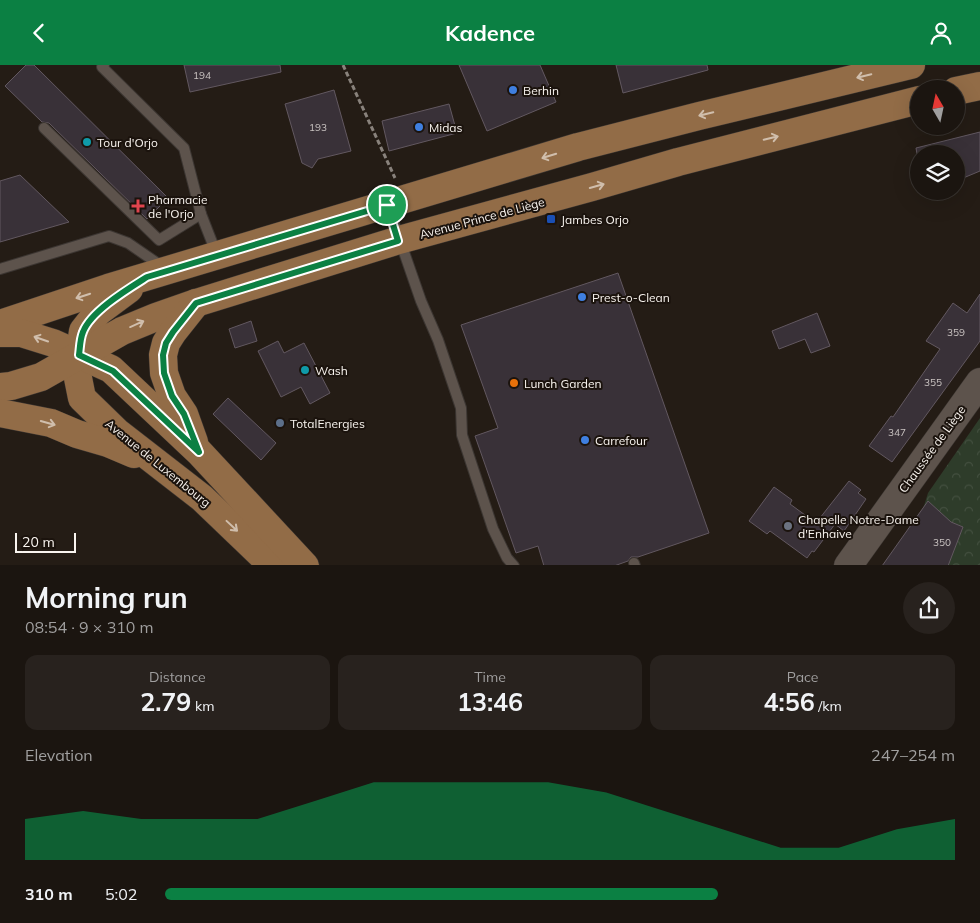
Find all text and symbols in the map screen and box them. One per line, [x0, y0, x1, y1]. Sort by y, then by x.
icon: back [25, 19, 53, 47]
text: Kadence [445, 19, 535, 47]
icon: person [927, 19, 955, 47]
house number: 194 [193, 69, 211, 82]
one-way arrow [856, 72, 872, 81]
north arrow [910, 80, 965, 135]
map controls [910, 80, 965, 200]
place label: Berhin [523, 83, 559, 98]
marker: Berhin [507, 84, 519, 96]
one-way arrow [698, 110, 714, 119]
place label: Midas [429, 120, 463, 135]
house number: 193 [309, 121, 327, 134]
marker: Midas [413, 121, 425, 133]
one-way arrow [762, 133, 778, 142]
place label: Tour d'Orjo [97, 135, 158, 150]
marker: Tour d'Orjo [81, 136, 93, 148]
button: layers [910, 145, 965, 200]
one-way arrow [541, 152, 557, 161]
one-way arrow [589, 180, 605, 190]
pin [366, 184, 408, 226]
icon: arrive [373, 191, 401, 219]
place label: Pharmacie de l'Orjo [148, 192, 207, 221]
street label: Avenue Prince de Liège [418, 194, 546, 242]
marker: Pharmacie de l'Orjo [132, 200, 144, 212]
place label: Jambes Orjo [561, 212, 629, 227]
marker: Jambes Orjo [545, 213, 557, 225]
place label: Prest-o-Clean [592, 290, 670, 305]
one-way arrow [75, 291, 91, 301]
marker: Prest-o-Clean [576, 291, 588, 303]
one-way arrow [129, 319, 144, 329]
house number: 359 [947, 326, 965, 339]
one-way arrow [33, 334, 49, 343]
place label: Wash [315, 363, 348, 378]
marker: Wash [299, 364, 311, 376]
place label: Lunch Garden [524, 376, 602, 391]
house number: 355 [924, 376, 942, 389]
marker: Lunch Garden [508, 377, 520, 389]
street label: Chaussée de Liège [895, 403, 969, 495]
street label: Avenue de Luxembourg [102, 416, 214, 510]
place label: TotalEnergies [290, 416, 365, 431]
marker: TotalEnergies [274, 417, 286, 429]
one-way arrow [39, 418, 55, 428]
house number: 347 [888, 426, 906, 439]
place label: Carrefour [595, 433, 648, 448]
marker: Carrefour [579, 434, 591, 446]
place label: Chapelle Notre-Dame d'Enhaive [798, 512, 919, 541]
one-way arrow [226, 520, 239, 532]
marker: Chapelle Notre-Dame d'Enhaive [782, 520, 794, 532]
scale bar [15, 531, 76, 554]
text: 20 m [22, 533, 55, 551]
house number: 350 [933, 536, 951, 549]
text: Morning run [25, 580, 188, 615]
button: share [903, 582, 955, 634]
text: 08:54 · 9 × 310 m [25, 617, 154, 637]
text: Distance [149, 668, 206, 686]
text: Time [474, 668, 506, 686]
text: Pace [787, 668, 818, 686]
text: 2.79 [140, 686, 191, 717]
text: 13:46 [457, 686, 523, 717]
text: 4:56 [763, 686, 815, 717]
text: km [191, 697, 215, 715]
text: /km [815, 697, 842, 715]
text: Elevation [25, 745, 93, 765]
text: 247–254 m [871, 745, 955, 765]
text: 310 m [25, 884, 73, 904]
text: 5:02 [105, 884, 137, 904]

